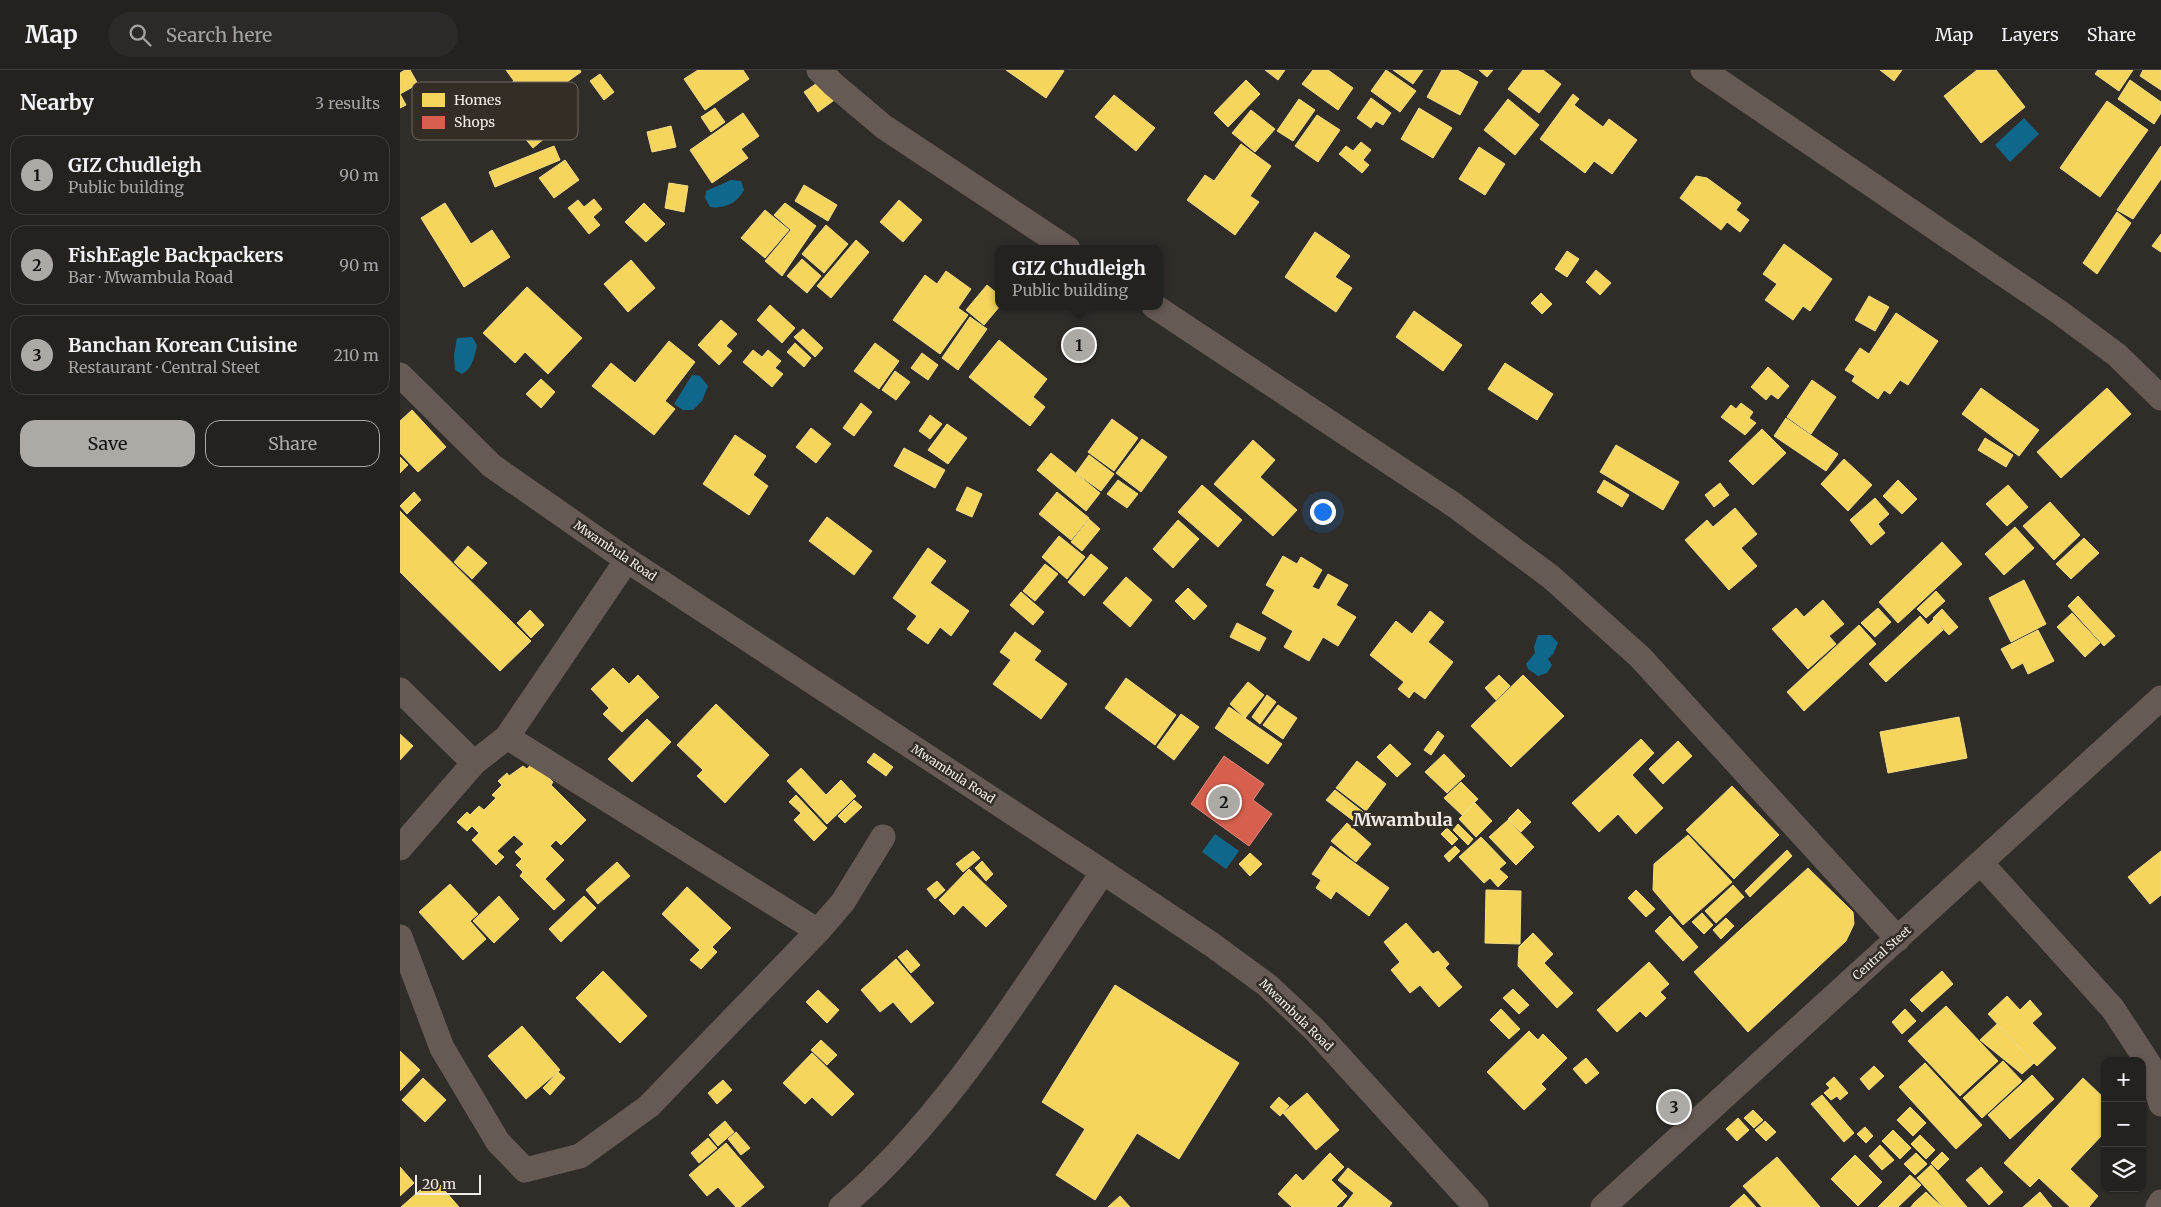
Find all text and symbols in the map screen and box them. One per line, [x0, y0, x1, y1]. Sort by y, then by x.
search box [108, 12, 458, 57]
text: Map [25, 19, 78, 50]
icon: search [126, 21, 154, 49]
text: Search here [166, 23, 272, 47]
text: Map [1935, 23, 1973, 46]
text: Layers [2001, 23, 2059, 46]
text: Share [2087, 23, 2136, 46]
legend [412, 82, 578, 140]
text: Nearby [20, 89, 94, 116]
text: Homes [454, 91, 501, 109]
text: 3 results [315, 93, 380, 113]
text: Shops [454, 113, 495, 131]
text: GIZ Chudleigh [68, 153, 202, 177]
text: 1 [33, 165, 41, 185]
text: 90 m [339, 165, 379, 185]
text: Public building [68, 177, 184, 197]
text: FishEagle Backpackers [68, 243, 284, 267]
popup [995, 245, 1163, 310]
text: 2 [32, 255, 42, 275]
text: 90 m [339, 255, 379, 275]
text: GIZ Chudleigh [1012, 256, 1146, 280]
text: Bar · Mwambula Road [68, 267, 233, 287]
text: Public building [1012, 280, 1128, 300]
pin: 1 [1063, 326, 1095, 364]
text: Banchan Korean Cuisine [68, 333, 297, 357]
text: 3 [32, 345, 42, 365]
text: 210 m [334, 345, 379, 365]
text: Restaurant · Central Steet [68, 357, 260, 377]
button: Save [20, 420, 195, 467]
button: Share [205, 420, 380, 467]
your location [1310, 499, 1336, 525]
street label: Mwambula Road [571, 517, 660, 584]
street label: Mwambula Road [909, 741, 998, 806]
pin: 2 [1208, 783, 1240, 821]
district label: Mwambula [1353, 808, 1453, 831]
street label: Central Steet [1849, 922, 1914, 983]
street label: Mwambula Road [1256, 976, 1336, 1054]
map controls [2101, 1057, 2146, 1192]
button: + [2101, 1057, 2146, 1102]
pin: 3 [1658, 1088, 1690, 1126]
button: − [2101, 1102, 2146, 1147]
button: layers [2101, 1147, 2146, 1192]
scale bar [415, 1172, 481, 1195]
text: 20 m [422, 1175, 456, 1193]

